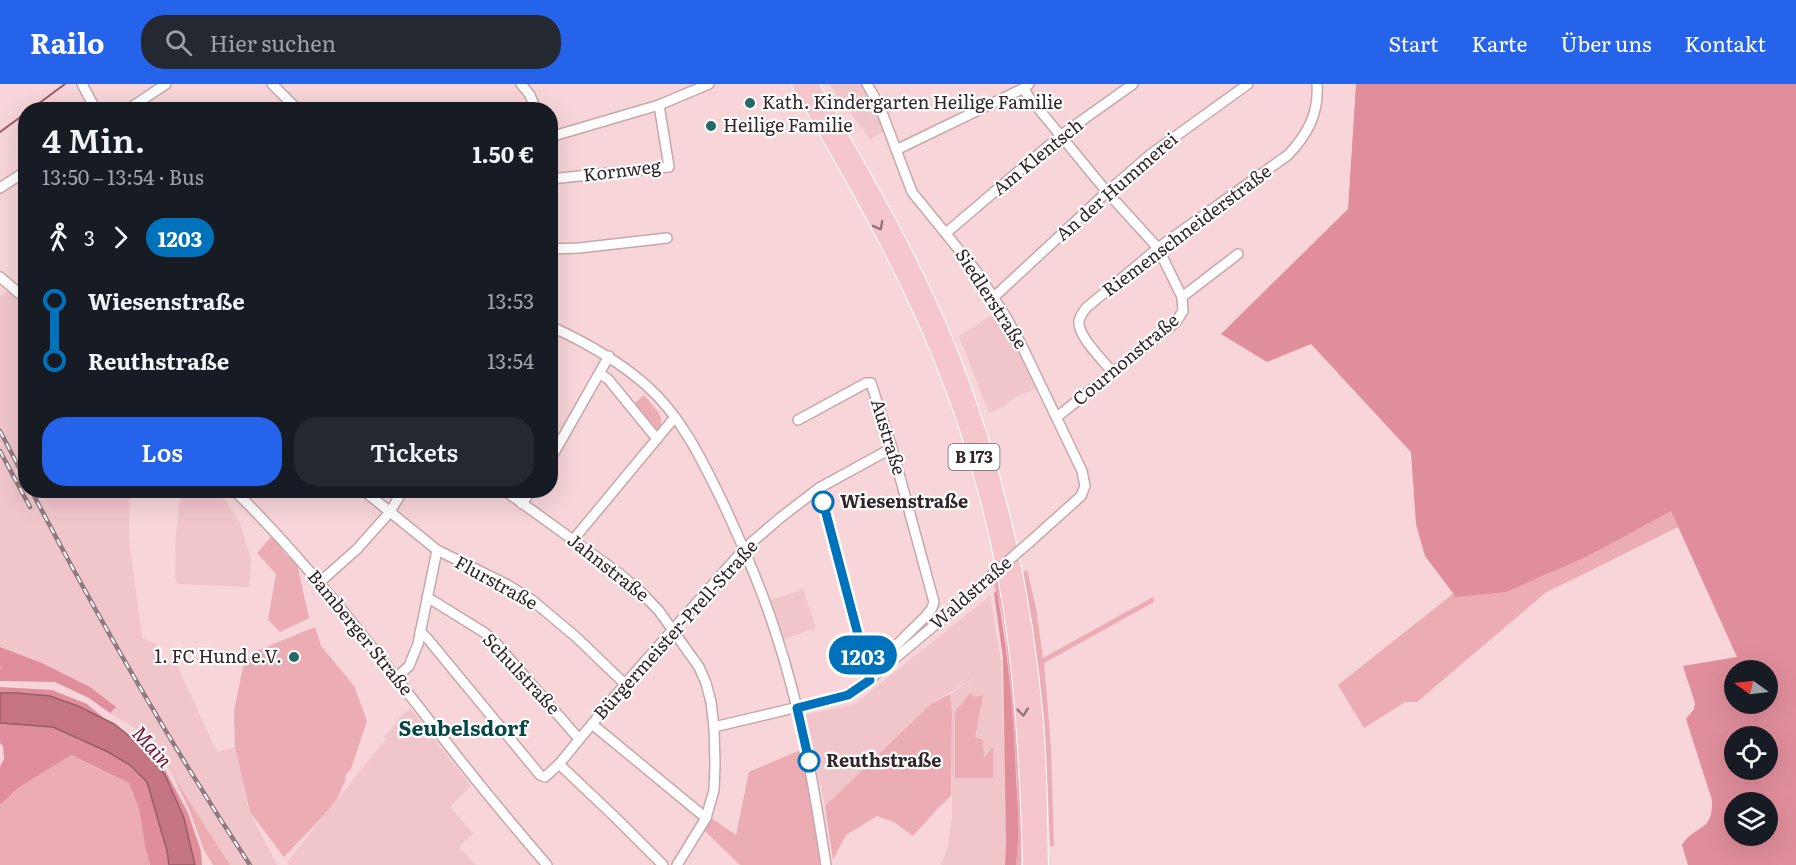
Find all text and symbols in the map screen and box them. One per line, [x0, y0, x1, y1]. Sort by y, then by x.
search box [141, 15, 561, 69]
text: Railo [30, 21, 105, 63]
icon: search [162, 26, 195, 59]
text: Hier suchen [210, 26, 336, 59]
text: Start [1388, 27, 1439, 58]
text: Karte [1472, 27, 1527, 58]
text: Über uns [1560, 27, 1651, 58]
text: Kontakt [1684, 27, 1766, 58]
place label: Kath. Kindergarten Heilige Familie [762, 88, 1063, 115]
marker: Kath. Kindergarten Heilige Familie [743, 96, 757, 110]
place label: Heilige Familie [723, 111, 853, 138]
street label: Am Klentsch [986, 111, 1088, 201]
text: 4 Min. [42, 114, 145, 163]
marker: Heilige Familie [704, 119, 718, 133]
street label: An der Hummerei [1049, 125, 1183, 247]
text: 1.50 € [472, 137, 534, 170]
street label: Kornweg [581, 151, 663, 188]
street label: Riemenschneiderstraße [1096, 157, 1276, 302]
text: 13:50 – 13:54 · Bus [42, 161, 204, 191]
one-way arrow [872, 220, 883, 231]
icon: walk [42, 221, 75, 254]
icon: forward [104, 221, 137, 254]
text: 3 [84, 222, 95, 252]
text: 1203 [158, 222, 202, 253]
street label: Siedlerstraße [950, 243, 1035, 354]
text: Wiesenstraße [88, 284, 245, 317]
text: 13:53 [487, 285, 534, 315]
street label: Cournonstraße [1066, 306, 1184, 411]
text: Reuthstraße [88, 344, 229, 377]
text: 13:54 [487, 345, 534, 375]
street label: Austraße [865, 395, 914, 478]
button: Los [42, 417, 282, 486]
button: Tickets [294, 417, 534, 486]
road number: B 173 [948, 444, 1000, 470]
place label: Wiesenstraße [840, 487, 968, 514]
marker: Wiesenstraße [812, 491, 834, 513]
street label: Jahnstraße [562, 526, 655, 607]
street label: Bürgermeister-Prell-Straße [586, 533, 763, 725]
street label: Flurstraße [450, 548, 543, 616]
street label: Waldstraße [923, 549, 1017, 635]
street label: Bamberger Straße [302, 563, 420, 701]
street label: Schulstraße [477, 626, 567, 720]
line badge: 1203 [821, 636, 905, 674]
text: 1203 [841, 640, 885, 671]
place label: 1. FC Hund e.V. [155, 642, 282, 669]
marker: 1. FC Hund e.V. [287, 650, 301, 664]
north arrow [1724, 660, 1778, 714]
map controls [1724, 660, 1778, 846]
one-way arrow [1016, 707, 1029, 716]
district label: Seubelsdorf [399, 711, 529, 742]
water label: Main [126, 718, 181, 773]
button: locate [1724, 726, 1778, 780]
place label: Reuthstraße [826, 746, 942, 773]
marker: Reuthstraße [798, 750, 820, 772]
button: layers [1724, 792, 1778, 846]

